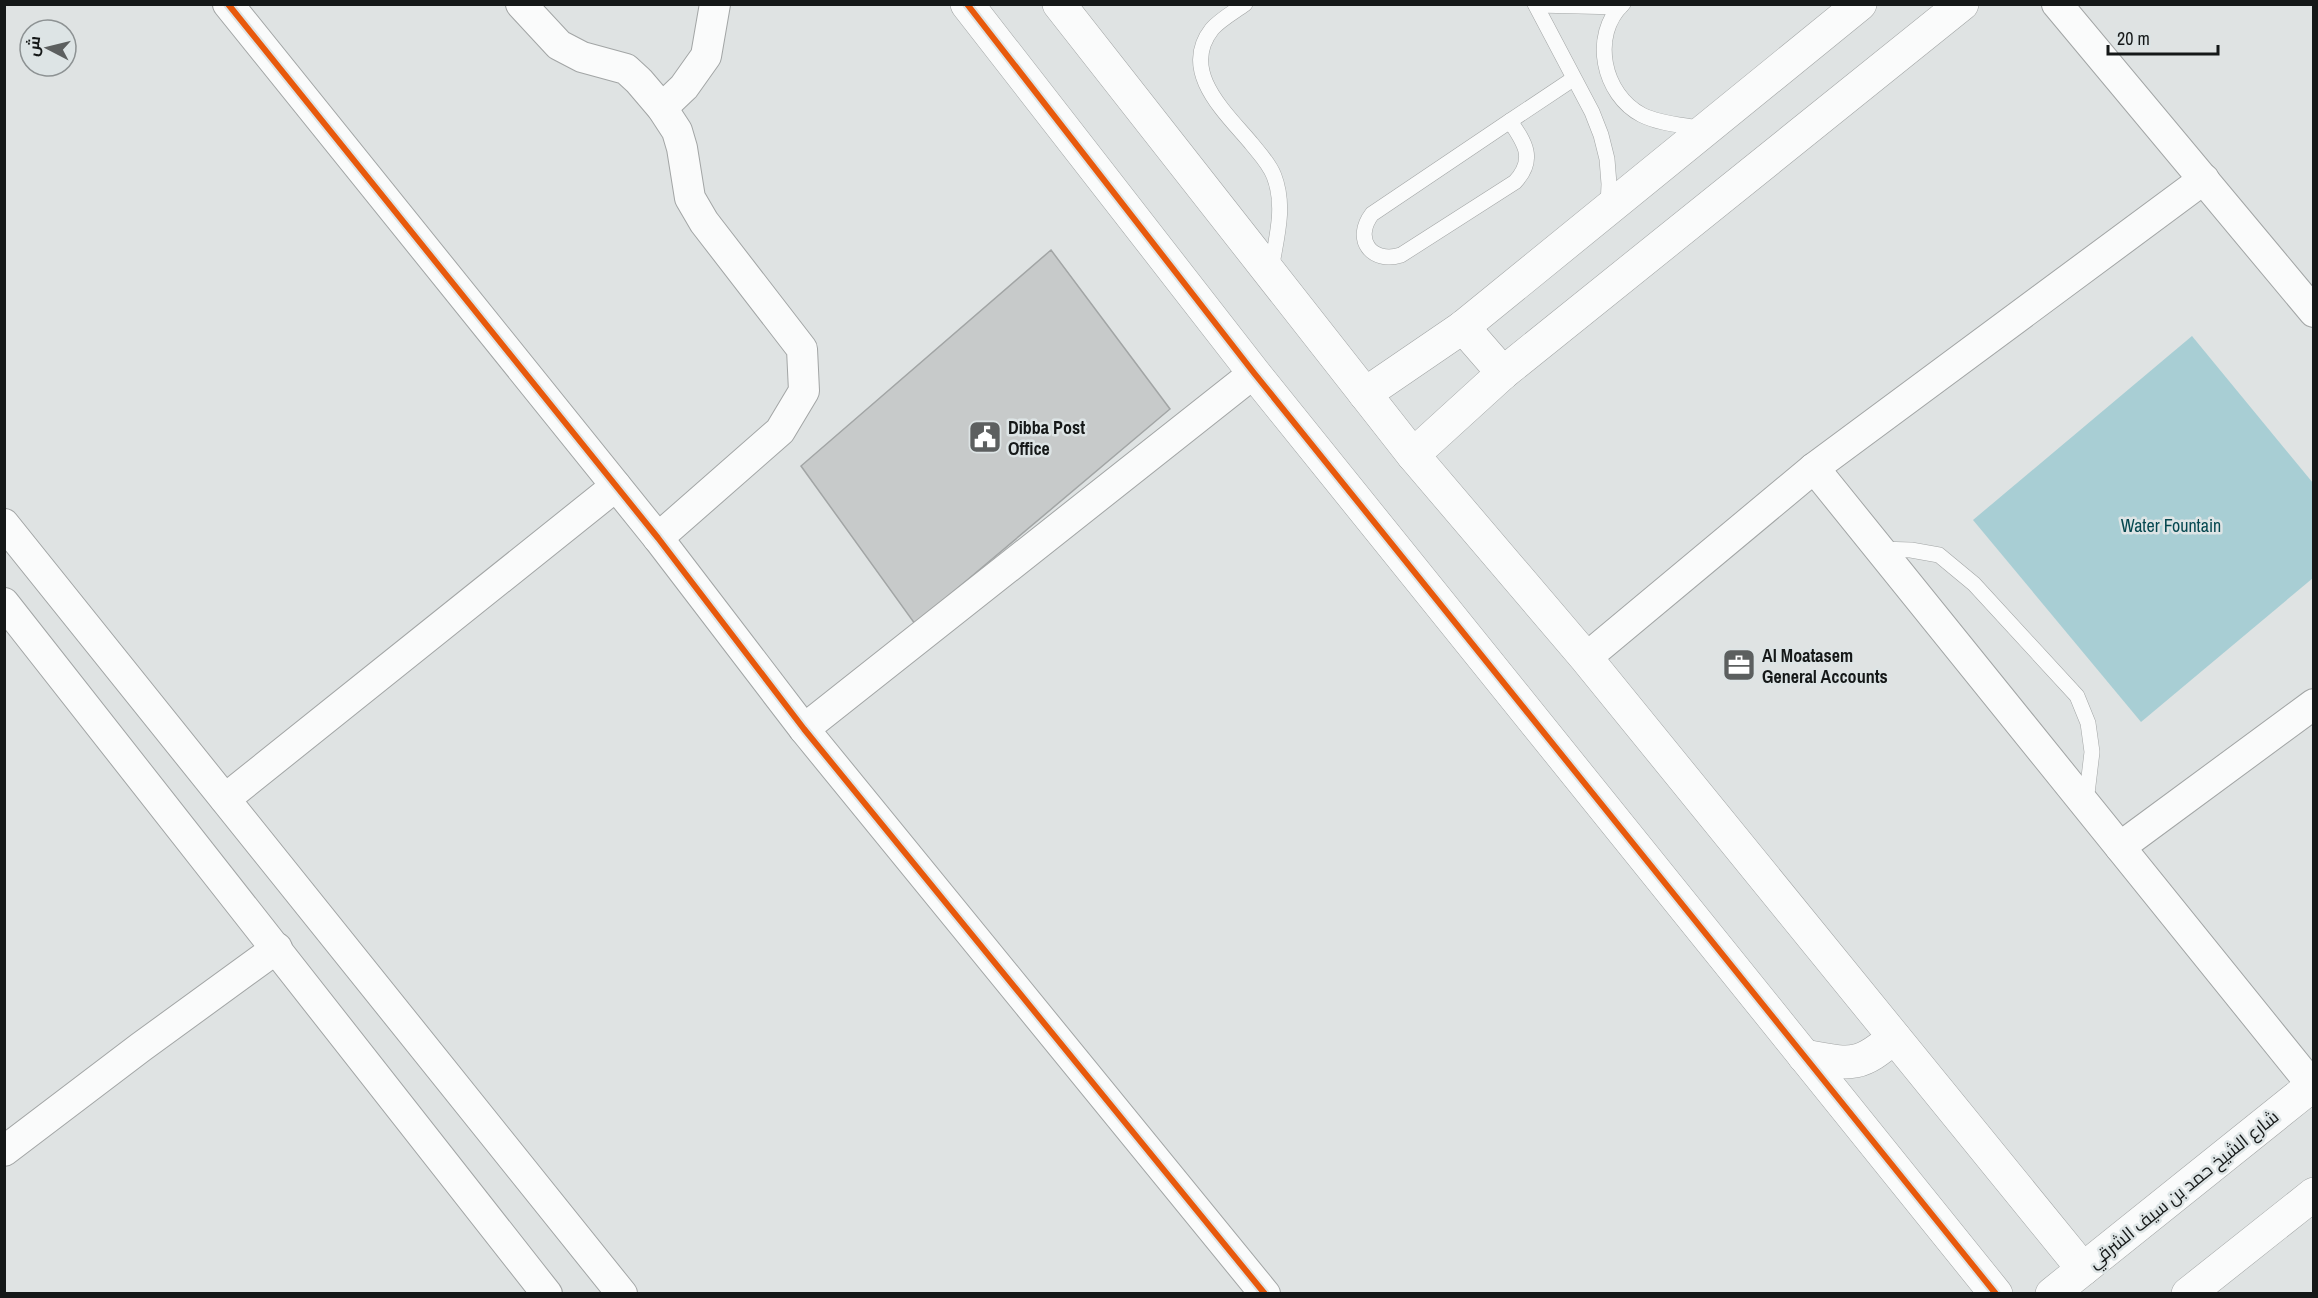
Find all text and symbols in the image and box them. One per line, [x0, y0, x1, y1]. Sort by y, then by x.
north arrow [18, 18, 78, 78]
scale bar [2108, 18, 2218, 56]
text: 20 m [2117, 26, 2150, 51]
text: ش [21, 35, 45, 58]
place label: Dibba Post Office [1008, 415, 1085, 461]
public building icon: Dibba Post Office [967, 419, 1003, 455]
park label: Water Fountain [2121, 513, 2221, 538]
place label: Al Moatasem General Accounts [1762, 643, 1888, 689]
office icon: Al Moatasem General Accounts [1721, 647, 1757, 683]
street label: شارع الشيخ حمد بن سيف الشرقي [2082, 1104, 2285, 1276]

